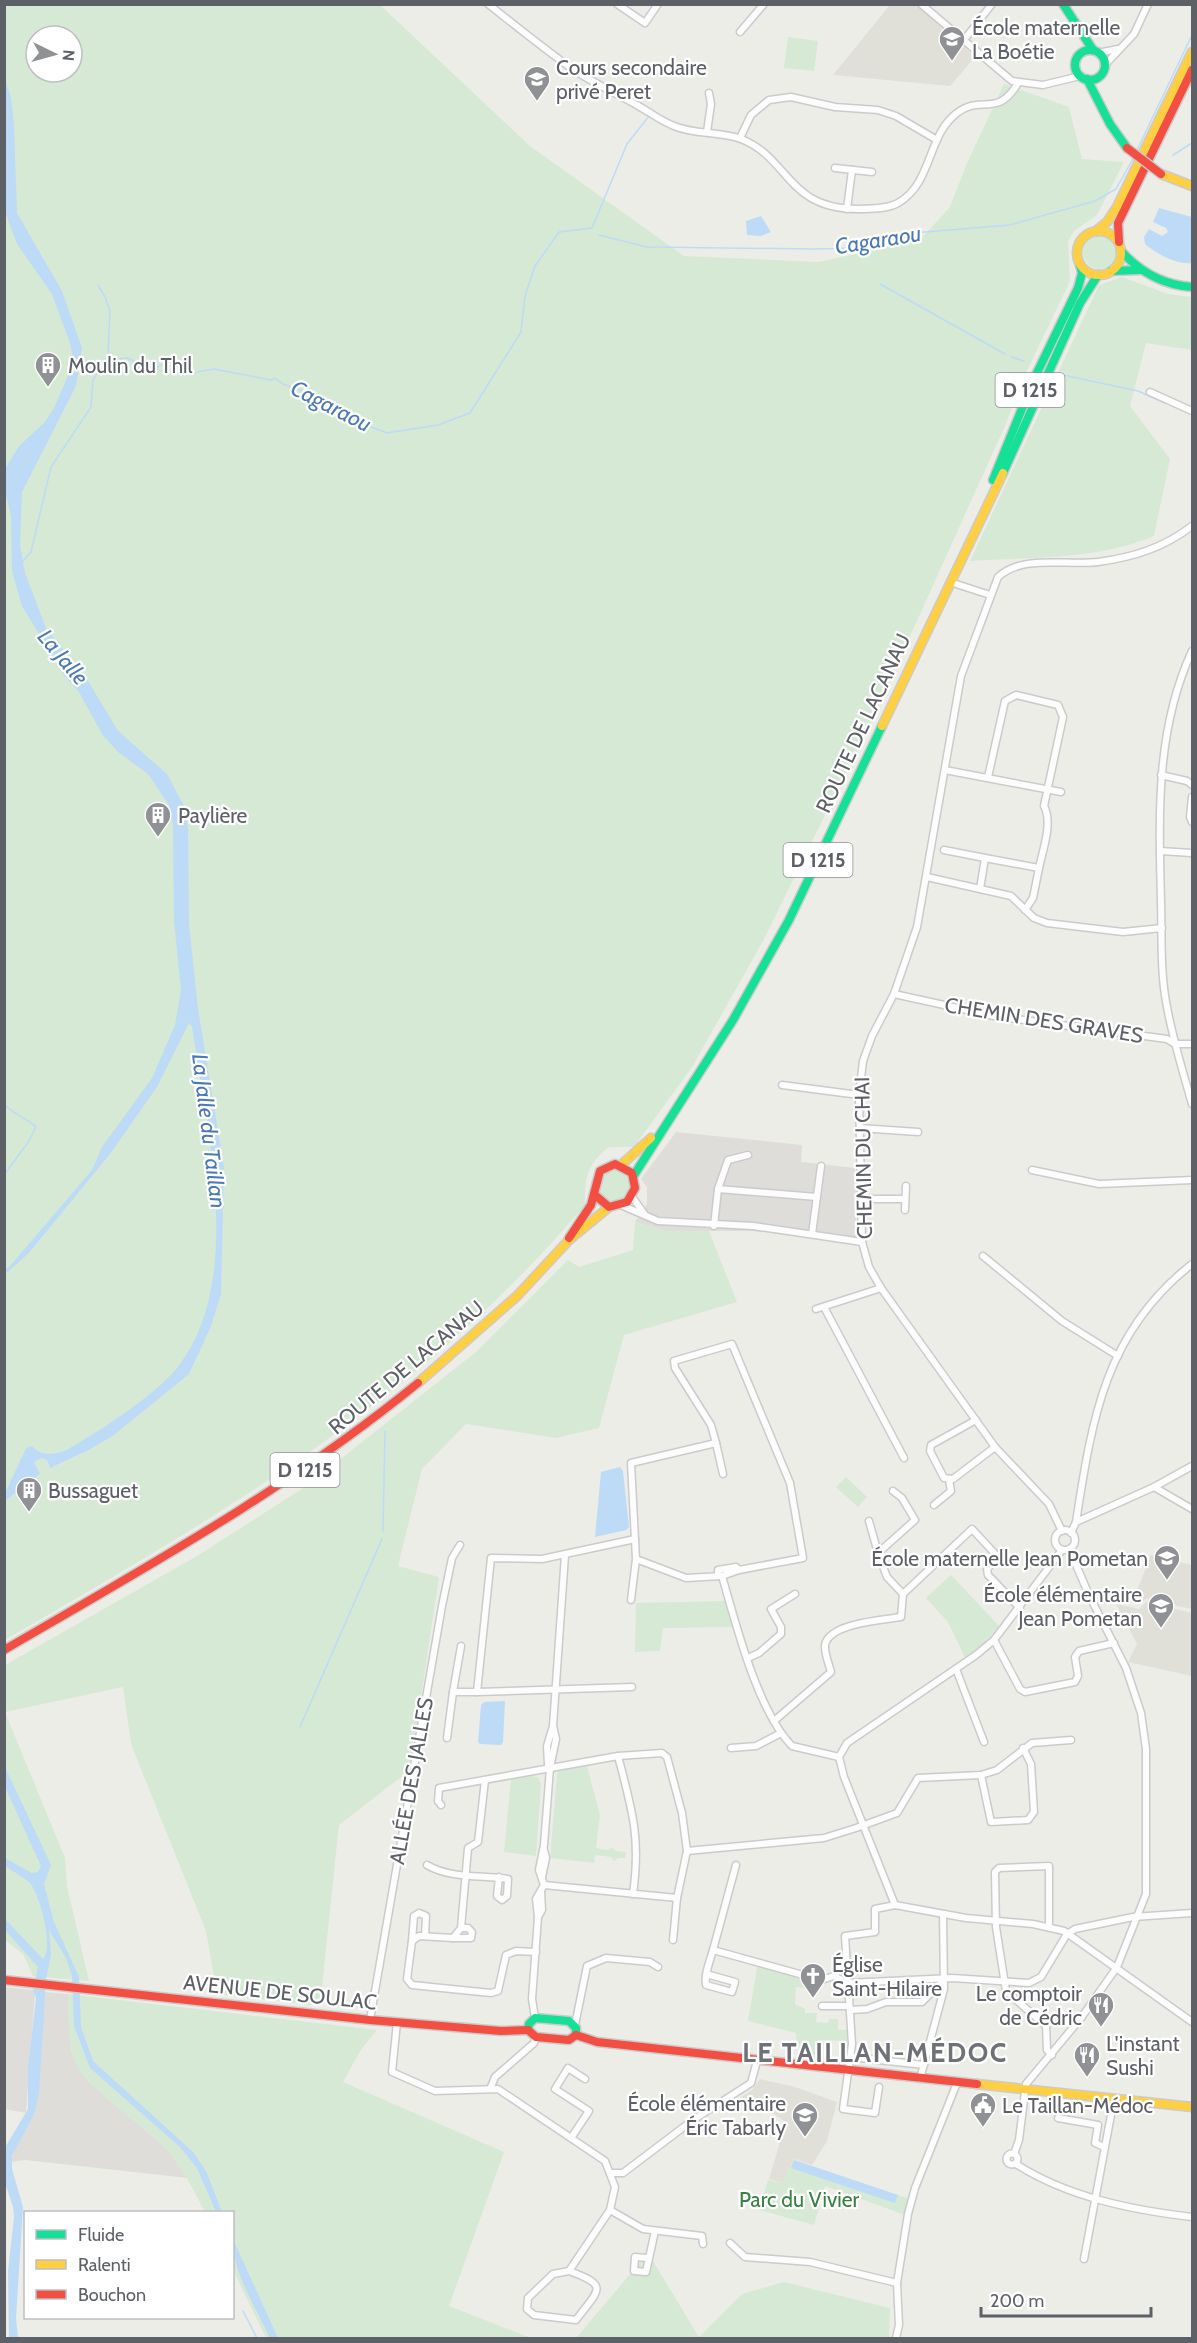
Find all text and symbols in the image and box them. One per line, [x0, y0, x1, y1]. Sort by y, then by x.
place label: École maternelle La Boétie [972, 15, 1121, 64]
north arrow [24, 24, 84, 84]
school or university icon: École maternelle La Boétie [937, 24, 967, 62]
text: N [58, 49, 78, 62]
place label: Cours secondaire privé Peret [556, 55, 707, 104]
school or university icon: Cours secondaire privé Peret [522, 64, 552, 102]
water label: Cagaraou [833, 220, 923, 260]
building icon: Moulin du Thil [33, 350, 63, 388]
place label: Moulin du Thil [68, 353, 193, 378]
road number: D 1215 [996, 373, 1064, 407]
water label: Cagaraou [286, 374, 376, 438]
water label: La Jalle [32, 624, 94, 690]
street label: ROUTE DE LACANAU [810, 629, 916, 817]
building icon: Paylière [143, 800, 173, 838]
place label: Paylière [178, 803, 248, 828]
road number: D 1215 [784, 843, 852, 877]
street label: CHEMIN DES GRAVES [943, 992, 1145, 1048]
water label: La Jalle du Taillan [186, 1052, 232, 1210]
street label: CHEMIN DU CHAI [849, 1077, 877, 1239]
street label: ROUTE DE LACANAU [323, 1295, 489, 1439]
road number: D 1215 [270, 1453, 340, 1487]
building icon: Bussaguet [14, 1475, 44, 1513]
place label: Bussaguet [48, 1478, 138, 1503]
school or university icon: École maternelle Jean Pometan [1152, 1543, 1182, 1581]
place label: École maternelle Jean Pometan [871, 1546, 1148, 1571]
place label: École élémentaire Jean Pometan [984, 1582, 1142, 1631]
school or university icon: École élémentaire Jean Pometan [1146, 1591, 1176, 1629]
street label: ALLÉE DES JALLES [384, 1696, 438, 1866]
place label: Église Saint-Hilaire [832, 1952, 942, 2001]
church icon: Église Saint-Hilaire [798, 1961, 828, 1999]
street label: AVENUE DE SOULAC [182, 1969, 378, 2015]
place label: Le comptoir de Cédric [976, 1981, 1082, 2030]
restaurant icon: Le comptoir de Cédric [1086, 1990, 1116, 2028]
place label: L'instant Sushi [1106, 2031, 1180, 2080]
district label: LE TAILLAN-MÉDOC [742, 2036, 1008, 2069]
restaurant icon: L'instant Sushi [1072, 2040, 1102, 2078]
public building icon: Le Taillan-Médoc [968, 2090, 998, 2128]
place label: École élémentaire Éric Tabarly [628, 2091, 786, 2140]
place label: Le Taillan-Médoc [1002, 2093, 1153, 2118]
school or university icon: École élémentaire Éric Tabarly [790, 2100, 820, 2138]
park label: Parc du Vivier [739, 2187, 859, 2212]
legend [24, 2211, 234, 2319]
text: Fluide [78, 2224, 124, 2246]
text: Ralenti [78, 2254, 131, 2276]
scale bar [981, 2280, 1150, 2318]
text: Bouchon [78, 2284, 146, 2306]
text: 200 m [990, 2290, 1044, 2312]

